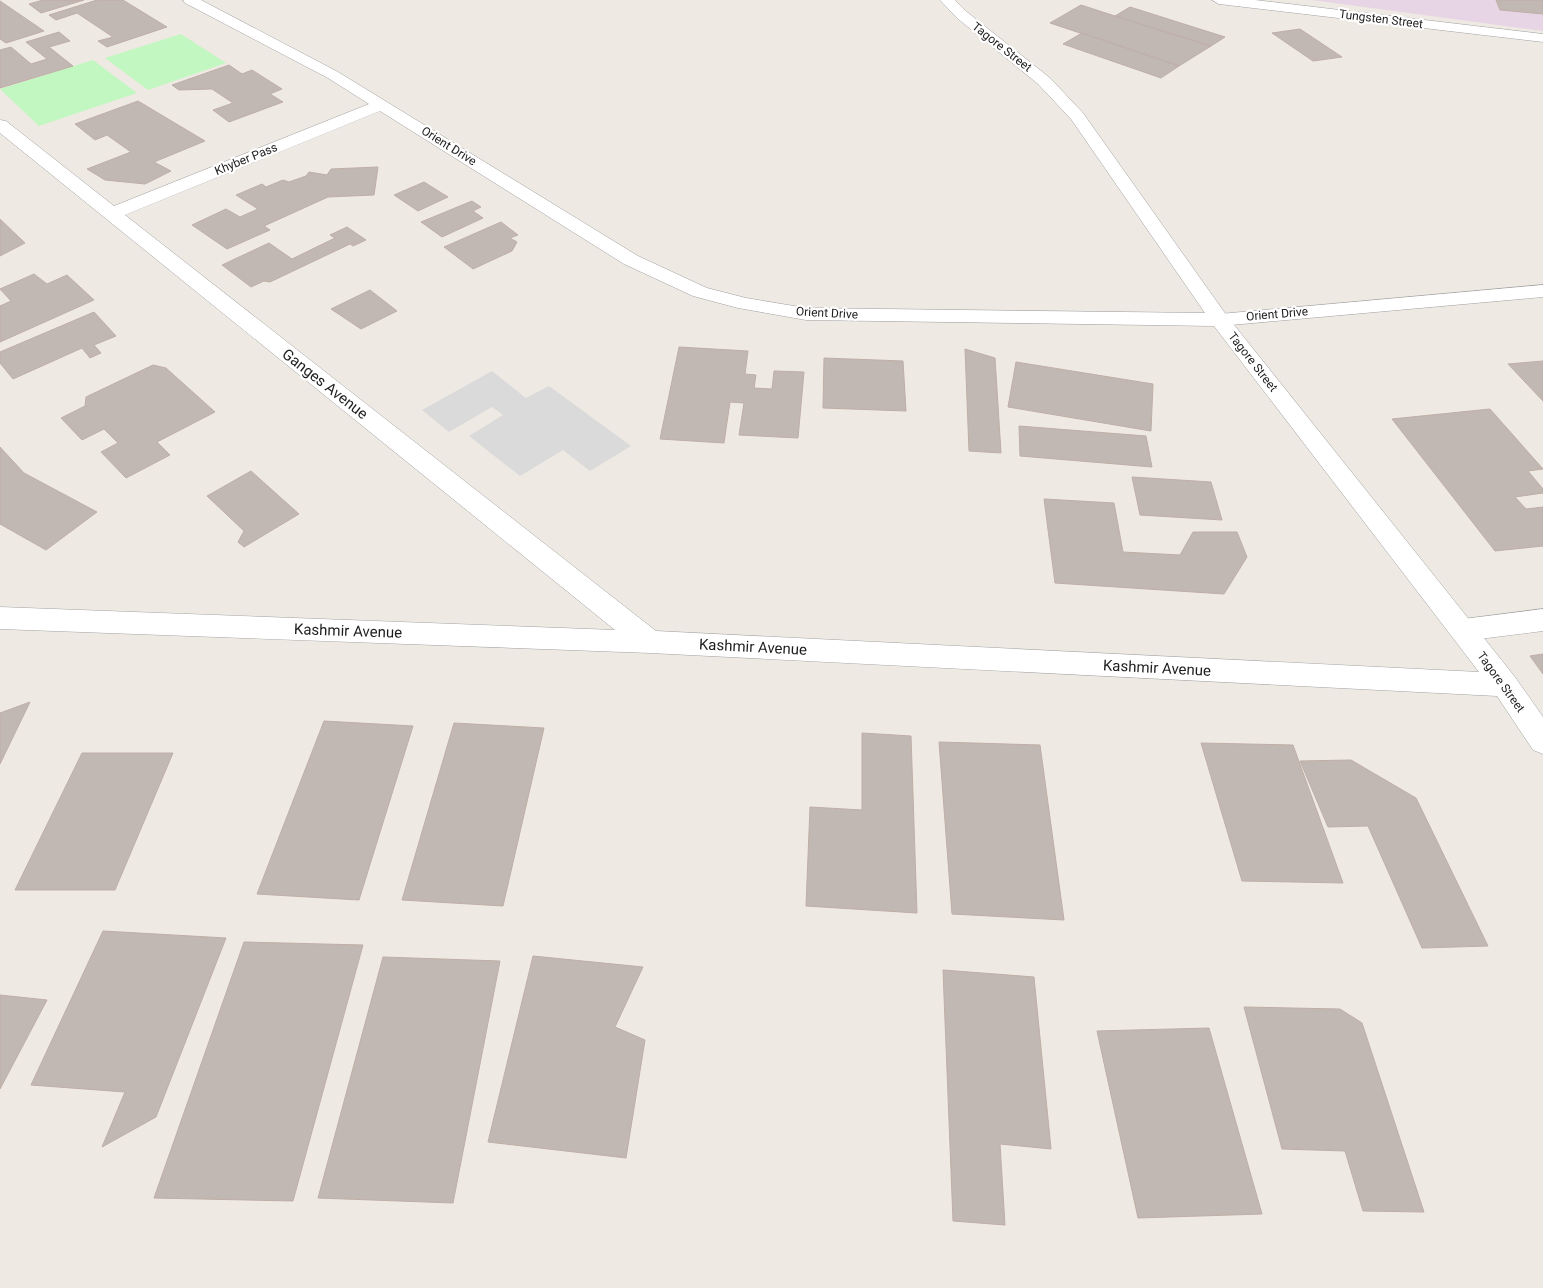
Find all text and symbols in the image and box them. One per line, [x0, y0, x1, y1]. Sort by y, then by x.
street label: Tungsten Street [1338, 7, 1424, 31]
street label: Tagore Street [969, 19, 1035, 75]
street label: Orient Drive [419, 124, 479, 168]
street label: Khyber Pass [213, 140, 279, 178]
street label: Orient Drive [796, 304, 858, 322]
street label: Orient Drive [1245, 304, 1309, 324]
street label: Tagore Street [1225, 329, 1281, 395]
street label: Ganges Avenue [279, 345, 371, 423]
street label: Kashmir Avenue [294, 620, 402, 642]
street label: Kashmir Avenue [698, 635, 808, 659]
street label: Tagore Street [1474, 649, 1528, 715]
street label: Kashmir Avenue [1102, 656, 1212, 680]

